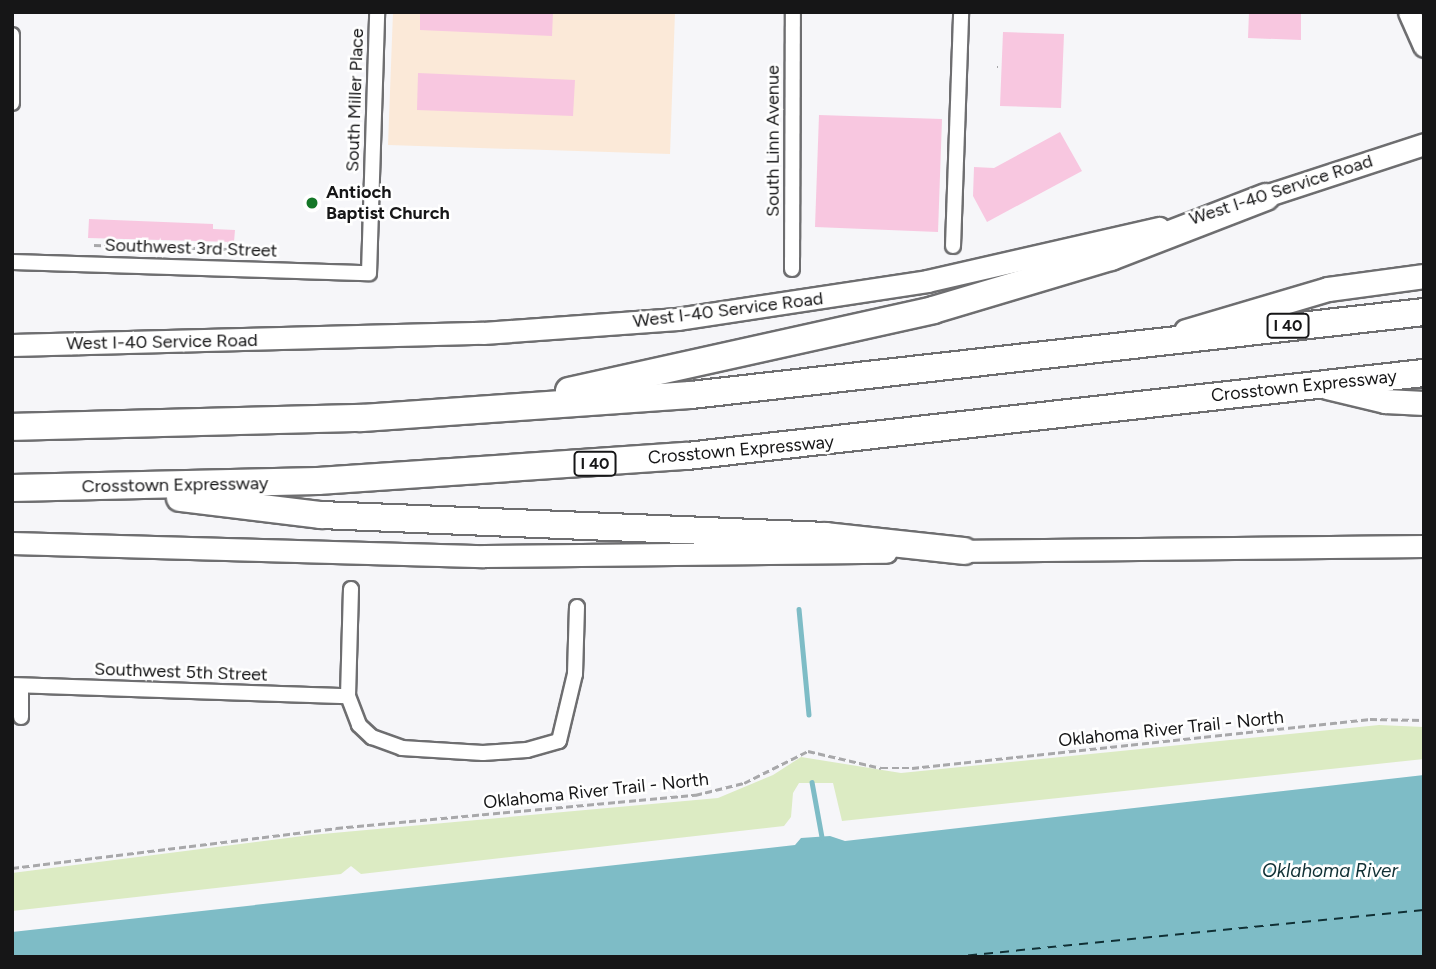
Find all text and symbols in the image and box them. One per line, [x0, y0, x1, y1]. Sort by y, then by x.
street label: South Miller Place [342, 28, 368, 172]
street label: South Linn Avenue [762, 65, 784, 217]
street label: West I-40 Service Road [1187, 150, 1375, 230]
place label: Antioch Baptist Church [326, 182, 450, 224]
marker: Antioch Baptist Church [304, 195, 320, 211]
street label: Southwest 3rd Street [104, 234, 278, 262]
street label: West I-40 Service Road [632, 288, 824, 332]
road number: I 40 [1265, 314, 1311, 338]
street label: West I-40 Service Road [66, 330, 258, 354]
street label: Crosstown Expressway [1210, 365, 1398, 407]
street label: Crosstown Expressway [647, 431, 835, 469]
road number: I 40 [572, 452, 618, 477]
street label: Crosstown Expressway [81, 473, 269, 497]
street label: Southwest 5th Street [94, 658, 268, 686]
street label: Oklahoma River Trail - North [1057, 706, 1285, 752]
street label: Oklahoma River Trail - North [482, 768, 710, 814]
water label: Oklahoma River [1262, 860, 1398, 882]

